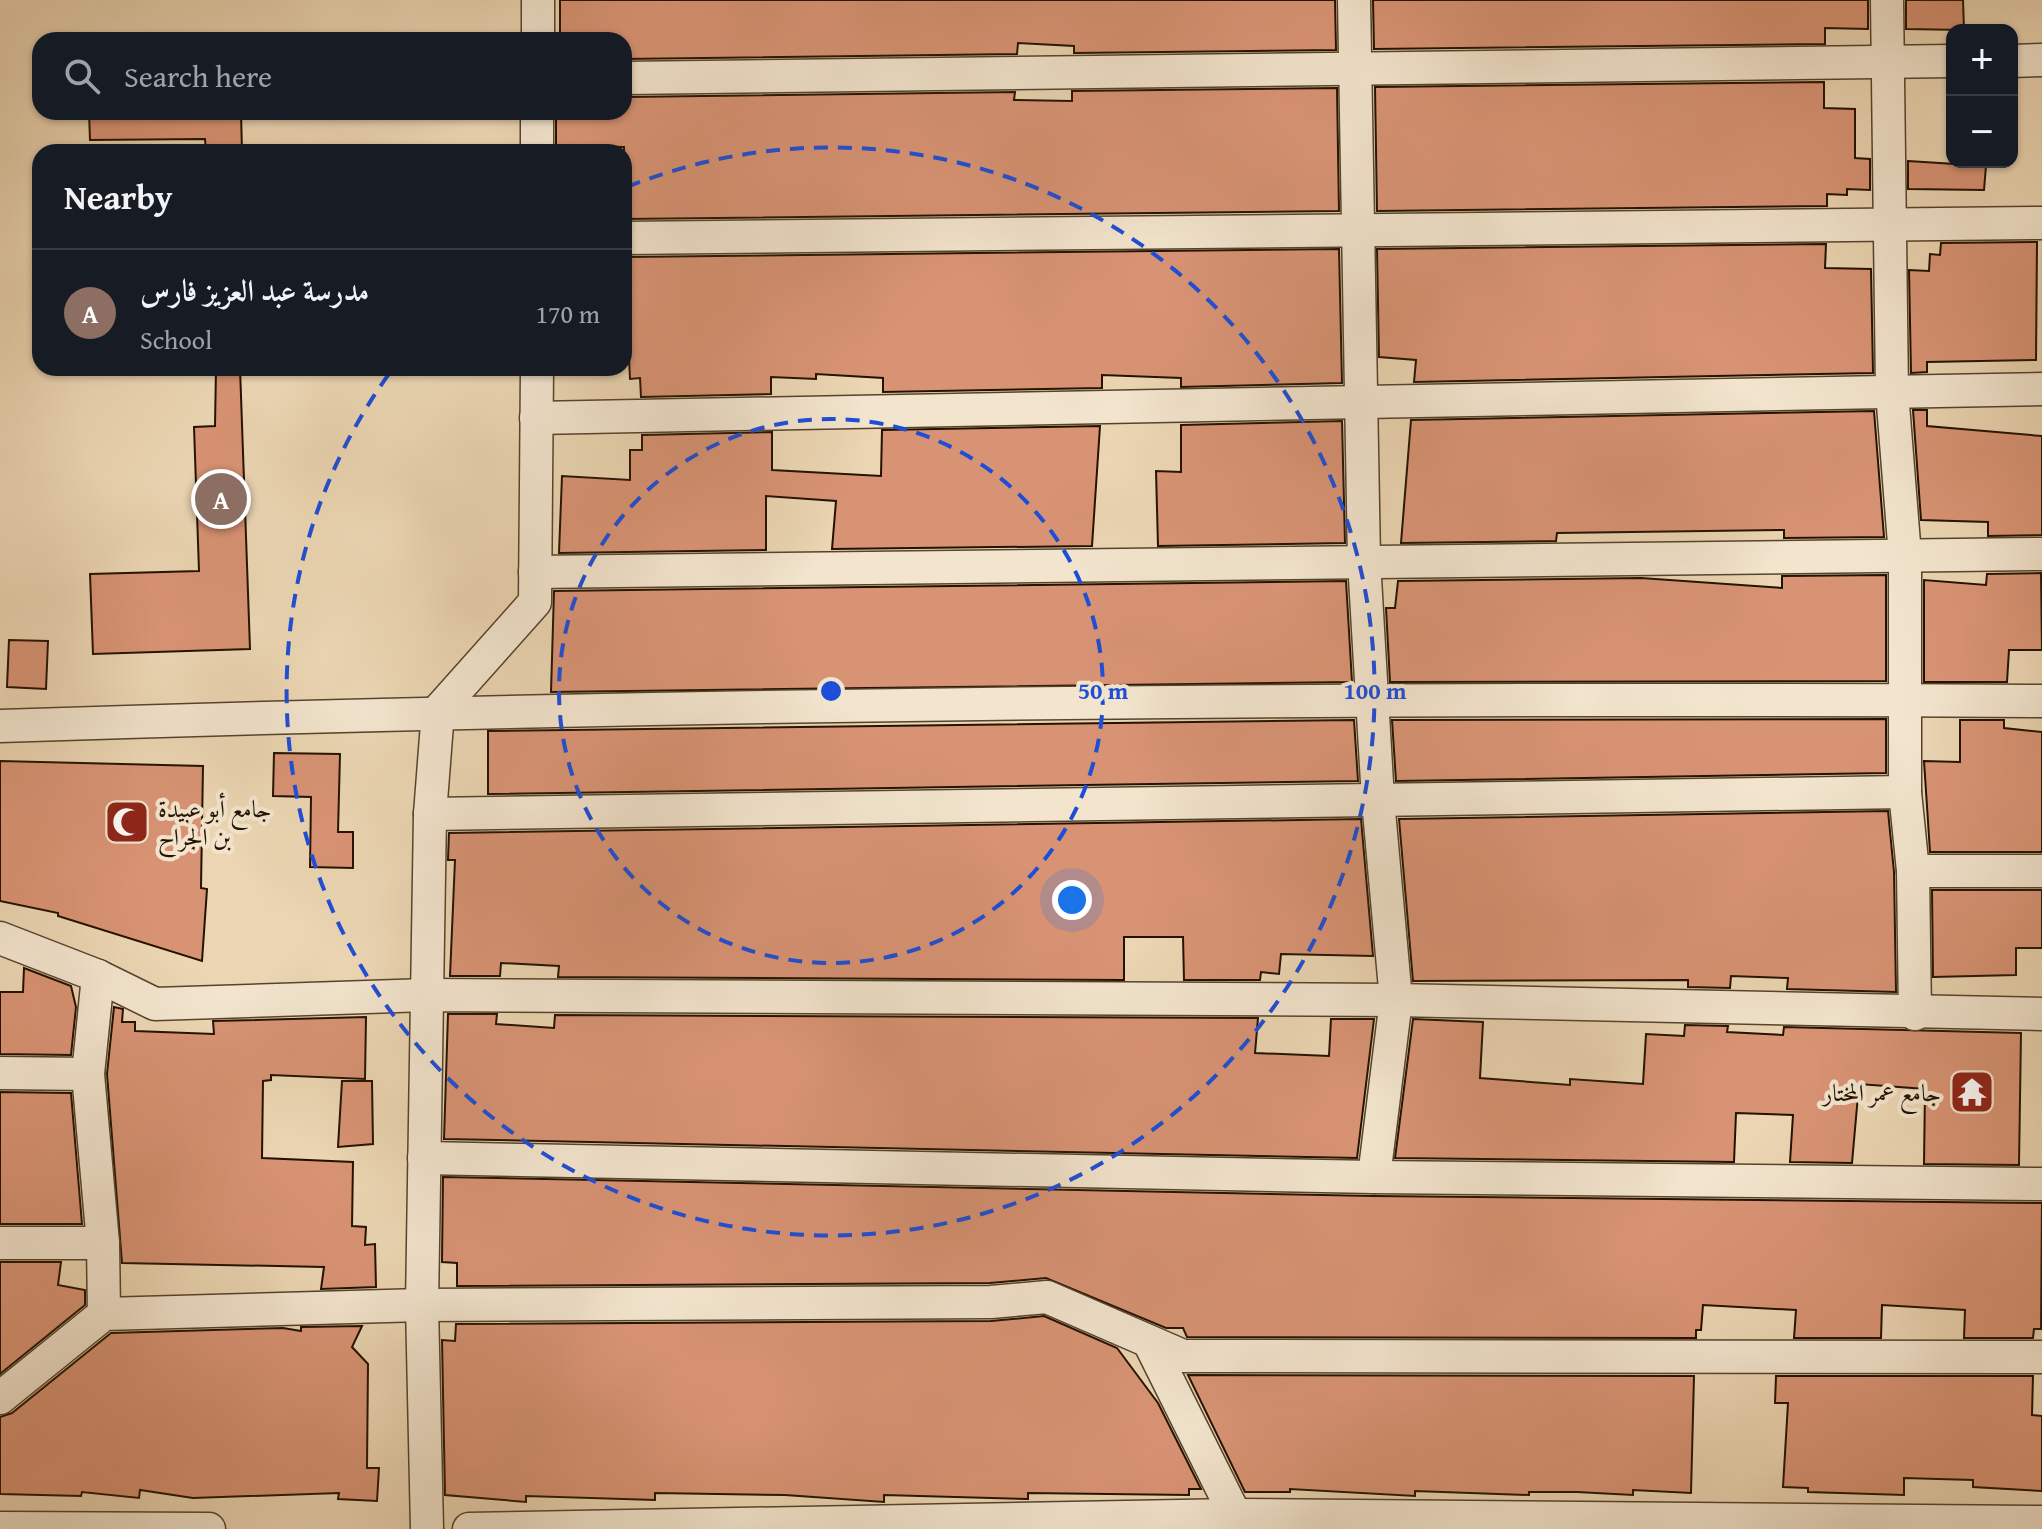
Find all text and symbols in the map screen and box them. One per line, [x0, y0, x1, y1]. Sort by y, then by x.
map controls [1946, 24, 2018, 168]
button: + [1946, 24, 2018, 96]
search box [32, 32, 632, 120]
icon: search [60, 54, 104, 98]
text: Search here [124, 54, 272, 98]
button: − [1946, 96, 2018, 168]
text: Nearby [64, 172, 173, 221]
text: مدرسة عبد العزيز فارس [140, 268, 369, 312]
text: A [82, 294, 98, 333]
text: 170 m [535, 294, 600, 333]
text: School [140, 320, 212, 359]
pin: A [195, 469, 247, 529]
text: 50 m [1078, 673, 1129, 708]
text: 100 m [1343, 673, 1407, 708]
centre of rings [817, 677, 845, 705]
place label: جامع أبو عبيدة بن الجراح [158, 791, 272, 858]
mosque icon: جامع أبو عبيدة بن الجراح [103, 798, 151, 846]
your location [1052, 880, 1092, 920]
temple icon: جامع عمر المختار [1948, 1068, 1996, 1116]
place label: جامع عمر المختار [1821, 1075, 1941, 1115]

